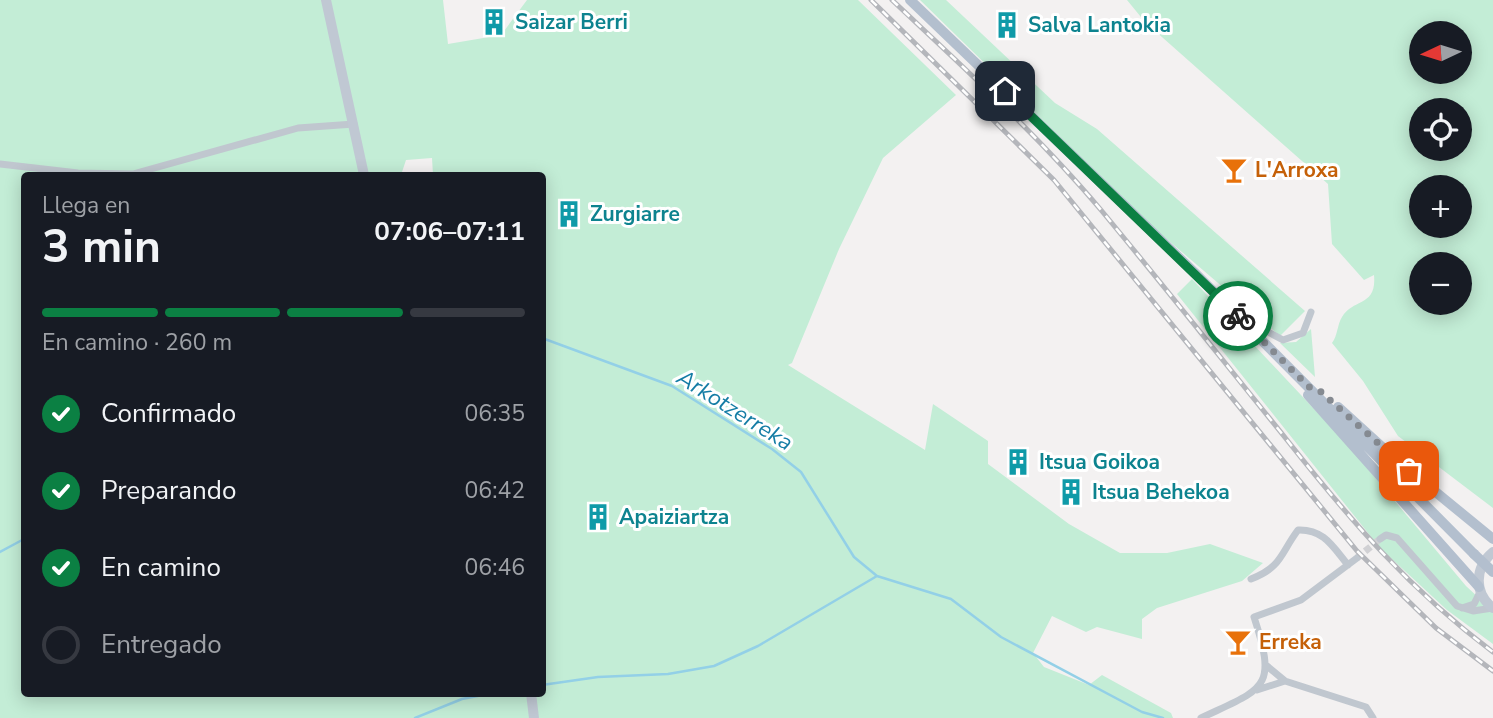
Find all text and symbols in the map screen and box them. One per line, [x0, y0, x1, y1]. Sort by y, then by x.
building icon: Saizar Berri [479, 7, 509, 37]
place label: Saizar Berri [515, 8, 628, 36]
building icon: Salva Lantokia [992, 10, 1022, 40]
place label: Salva Lantokia [1028, 11, 1171, 39]
north arrow [1409, 21, 1472, 84]
map controls [1409, 21, 1472, 315]
pin [975, 61, 1035, 121]
icon: home [986, 72, 1024, 110]
button: locate [1409, 98, 1472, 161]
bar icon: L'Arroxa [1219, 155, 1249, 185]
place label: L'Arroxa [1255, 156, 1339, 184]
button: + [1409, 175, 1472, 238]
text: Llega en [42, 190, 130, 221]
building icon: Zurgiarre [554, 199, 584, 229]
place label: Zurgiarre [590, 200, 680, 228]
text: 07:06–07:11 [374, 214, 525, 249]
text: 3 min [42, 215, 161, 278]
button: − [1409, 252, 1472, 315]
courier [1203, 281, 1273, 351]
icon: bike [1219, 297, 1257, 335]
text: En camino · 260 m [42, 327, 232, 358]
water label: Arkotzerreka [670, 361, 799, 458]
icon: check [42, 395, 80, 433]
text: Confirmado [101, 396, 236, 431]
text: 06:35 [465, 398, 525, 429]
pin [1379, 441, 1439, 501]
building icon: Itsua Goikoa [1003, 447, 1033, 477]
place label: Itsua Goikoa [1039, 448, 1160, 476]
icon: bag [1390, 452, 1428, 490]
icon: check [42, 472, 80, 510]
text: Preparando [101, 473, 236, 508]
text: 06:42 [465, 475, 525, 506]
building icon: Itsua Behekoa [1056, 477, 1086, 507]
place label: Itsua Behekoa [1092, 478, 1230, 506]
building icon: Apaiziartza [583, 502, 613, 532]
place label: Apaiziartza [619, 503, 729, 531]
icon: check [42, 549, 80, 587]
text: En camino [101, 550, 221, 585]
text: 06:46 [465, 552, 525, 583]
text: Entregado [101, 627, 222, 662]
bar icon: Erreka [1223, 627, 1253, 657]
place label: Erreka [1259, 628, 1322, 656]

